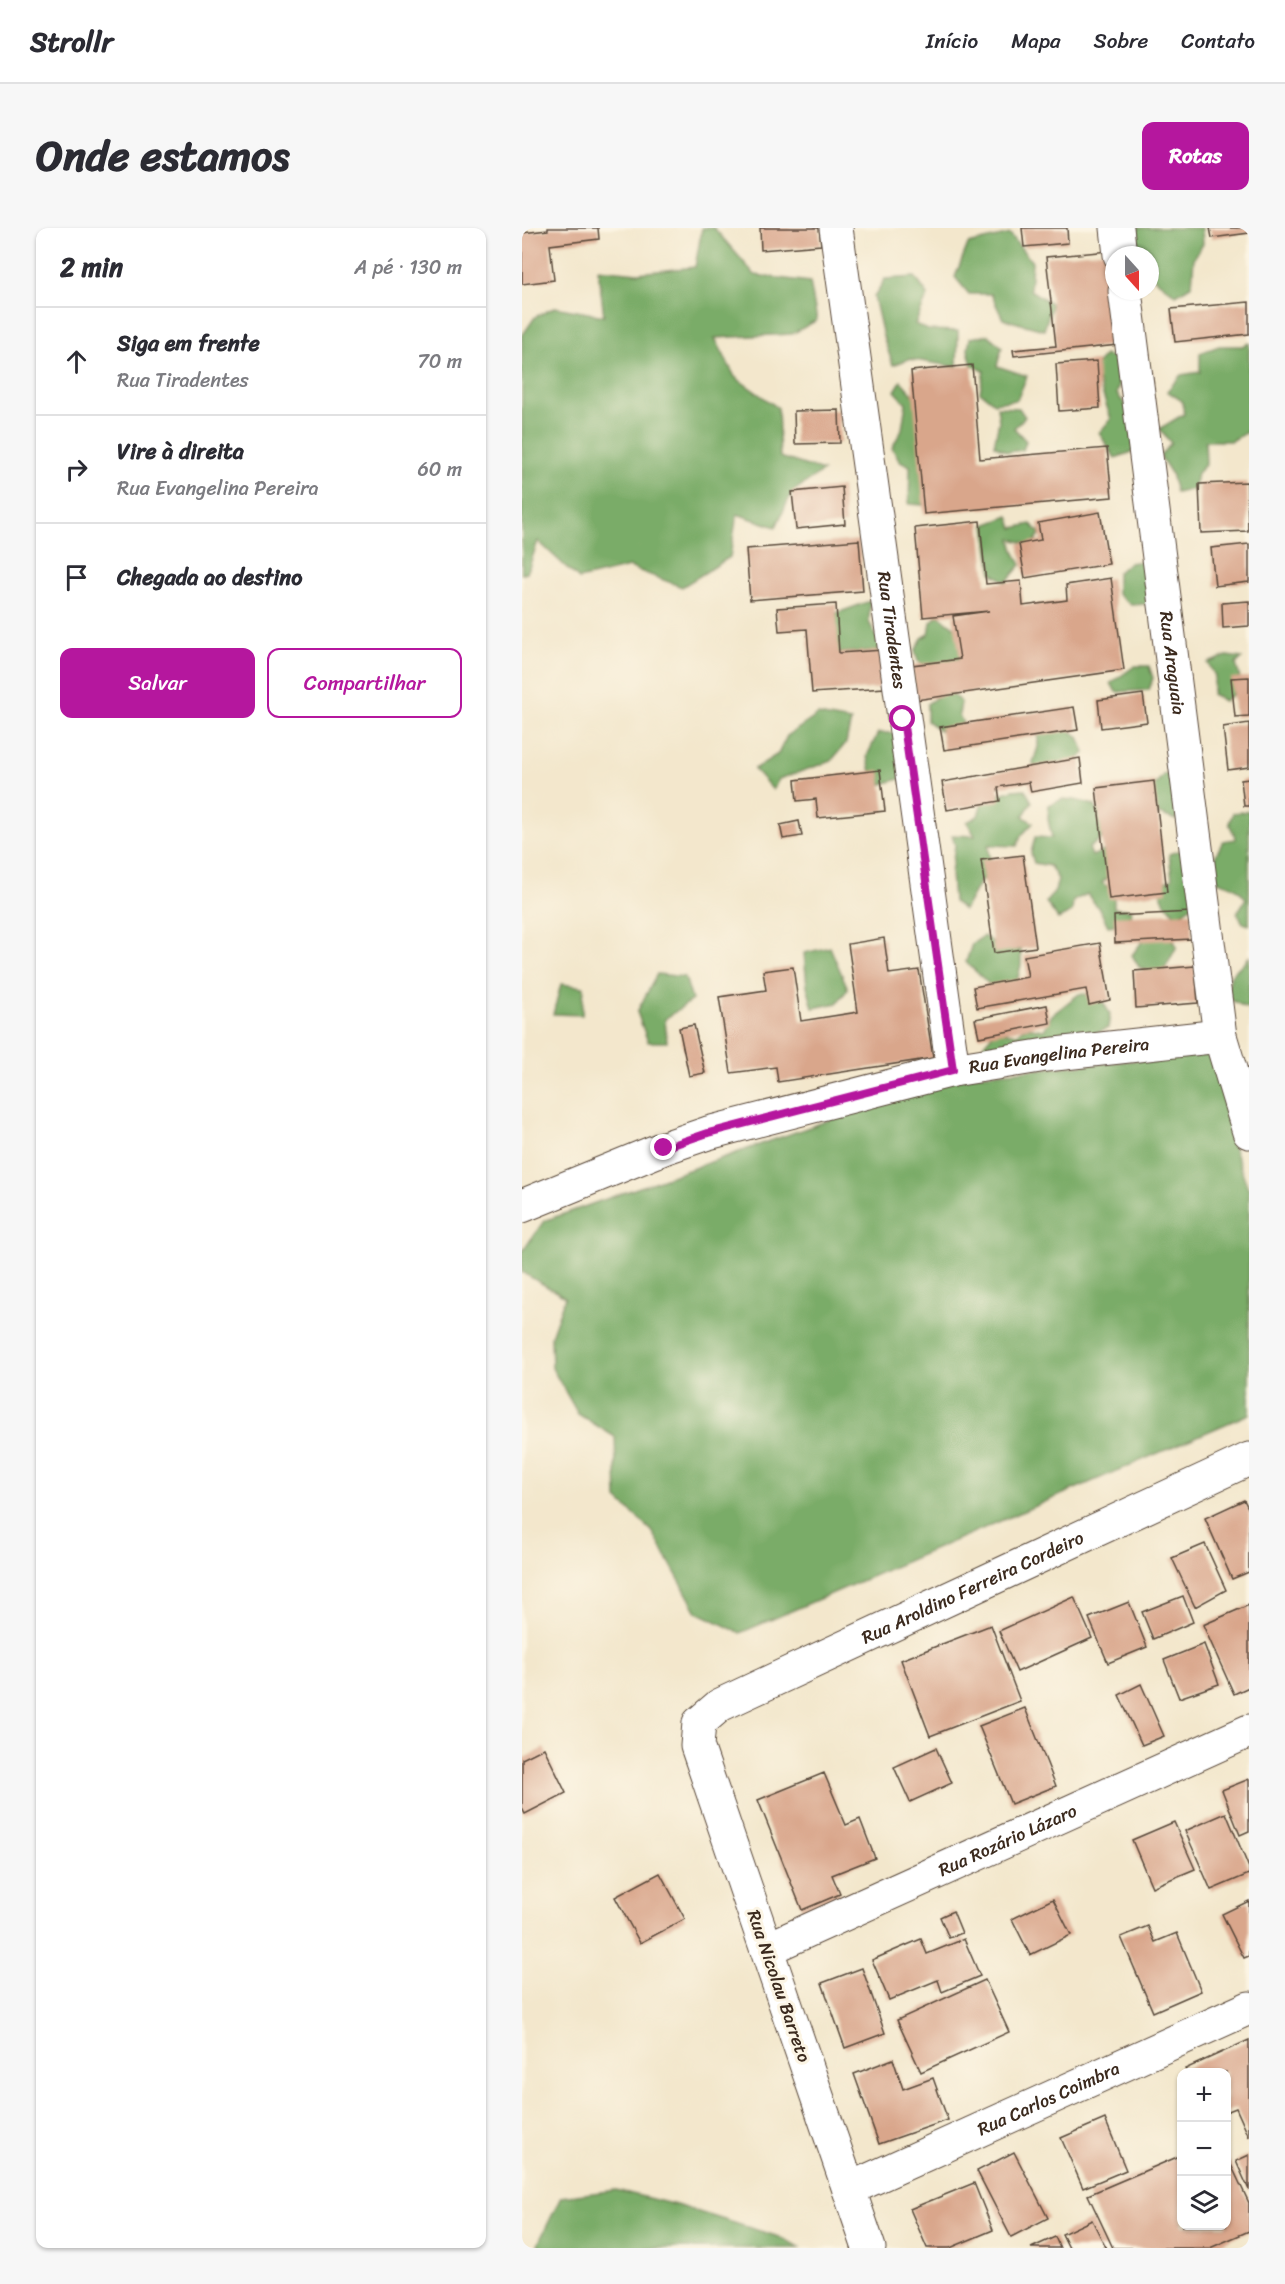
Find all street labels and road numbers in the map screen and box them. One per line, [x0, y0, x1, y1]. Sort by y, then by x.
street label: Rua Tiradentes [868, 569, 916, 692]
street label: Rua Araguaia [1150, 609, 1195, 717]
street label: Rua Evangelina Pereira [967, 1028, 1151, 1083]
street label: Rua Aroldino Ferreira Cordeiro [856, 1522, 1089, 1653]
street label: Rua Rozário Lázaro [933, 1795, 1082, 1886]
street label: Rua Nicolau Barreto [738, 1905, 820, 2067]
street label: Rua Carlos Coimbra [972, 2052, 1125, 2145]

